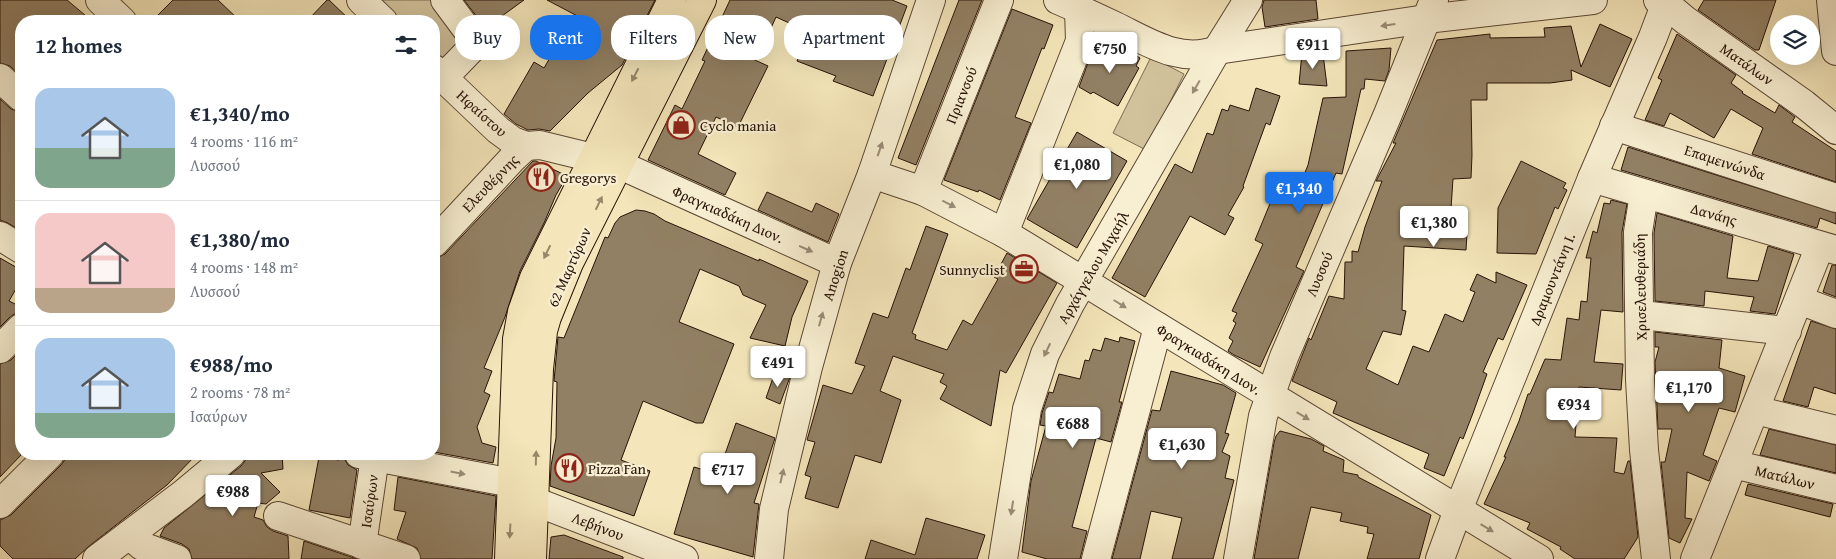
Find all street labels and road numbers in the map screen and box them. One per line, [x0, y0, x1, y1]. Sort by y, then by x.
street label: Ματάλων [1716, 38, 1778, 90]
street label: Πριανσού [940, 63, 982, 127]
street label: Ηφαίστου [452, 85, 512, 142]
street label: Επαμεινώνδα [1682, 139, 1768, 185]
street label: Ελευθέρνης [457, 149, 524, 217]
street label: Φραγκιαδάκη Διον. [669, 180, 787, 248]
street label: Δανάης [1688, 197, 1740, 231]
street label: Αρχάγγελου Μιχαήλ [1052, 206, 1134, 327]
street label: 62 Μαρτύρων [542, 224, 596, 310]
street label: Δραμουντάνη Ι. [1524, 230, 1580, 328]
street label: Χρισελευθεριάδη [1629, 233, 1651, 341]
street label: Anogion [817, 246, 853, 303]
street label: Λυσσού [1300, 248, 1338, 300]
street label: Φραγκιαδάκη Διον. [1153, 318, 1265, 400]
street label: Ματάλων [1753, 459, 1817, 495]
street label: Ισαύρων [355, 473, 383, 529]
street label: Λεβήνου [569, 506, 627, 546]

